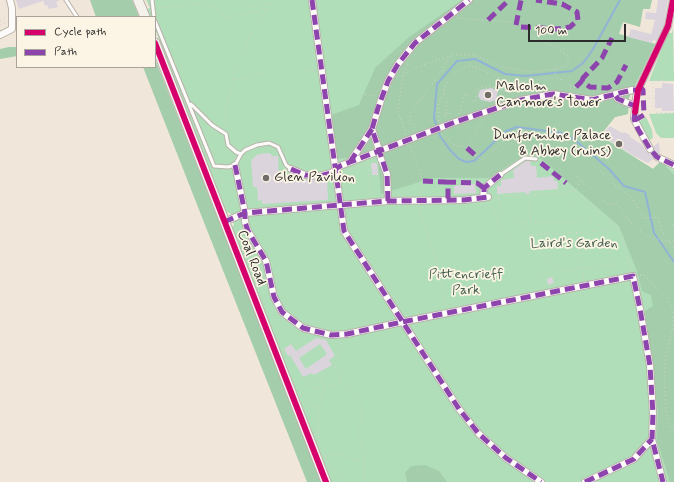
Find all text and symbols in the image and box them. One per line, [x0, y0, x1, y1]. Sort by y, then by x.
legend [16, 16, 156, 68]
scale bar [530, 16, 628, 42]
text: 100 m [535, 23, 567, 39]
text: Cycle path [54, 24, 106, 40]
text: Path [54, 44, 77, 60]
place label: Malcolm Canmore's Tower [496, 79, 601, 112]
marker: Malcolm Canmore's Tower [483, 90, 493, 100]
place label: Dunfermline Palace & Abbey (ruins) [493, 128, 611, 160]
marker: Dunfermline Palace & Abbey (ruins) [614, 139, 624, 149]
place label: Glen Pavilion [274, 170, 355, 186]
marker: Glen Pavilion [261, 173, 271, 183]
street label: Coal Road [233, 228, 269, 288]
park label: Laird's Garden [530, 236, 618, 252]
park label: Pittencrieff Park [429, 267, 503, 300]

